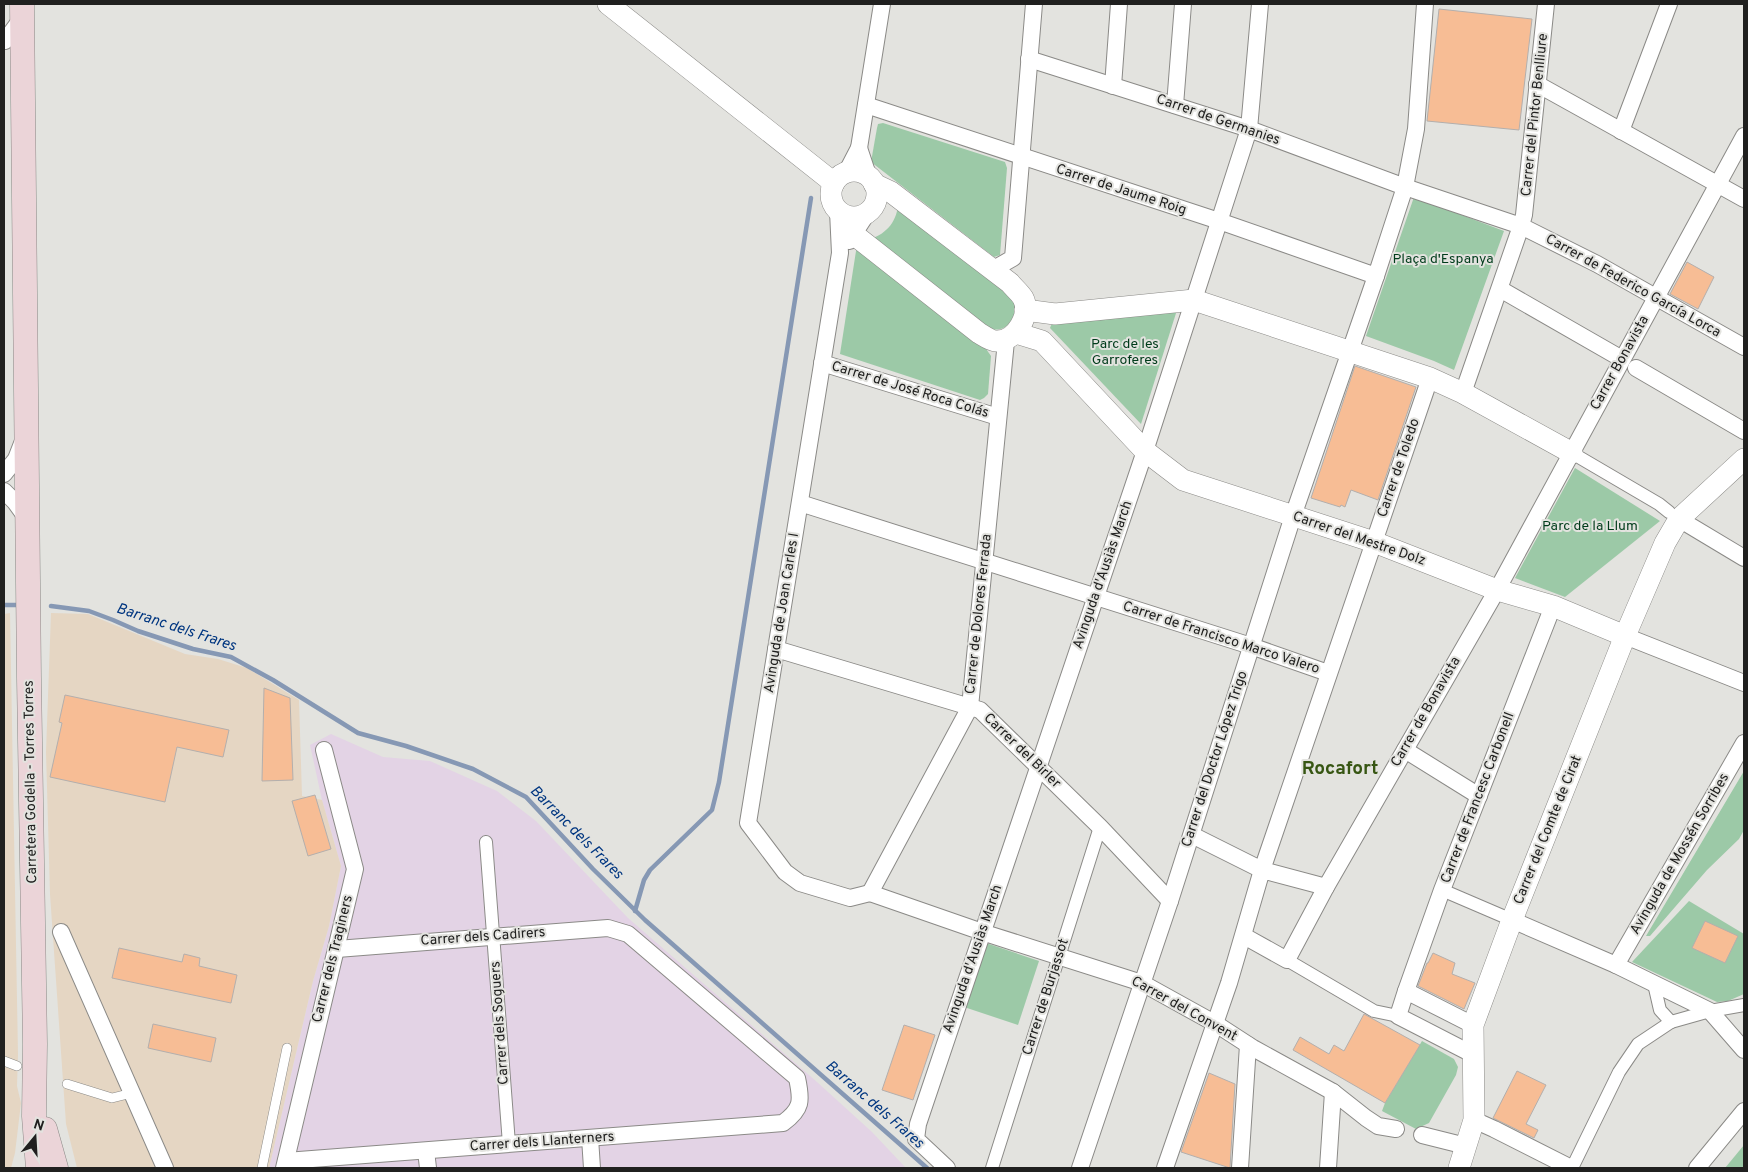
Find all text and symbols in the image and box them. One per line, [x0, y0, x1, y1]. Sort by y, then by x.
street label: Carrer del Pintor Benlliure [1518, 33, 1552, 197]
street label: Carrer de Germanies [1154, 91, 1282, 149]
street label: Carrer de Jaume Roig [1054, 161, 1188, 219]
street label: Carrer de Federico García Lorca [1542, 231, 1724, 341]
park label: Plaça d'Espanya [1392, 251, 1494, 268]
street label: Carrer Bonavista [1587, 313, 1653, 413]
park label: Parc de les Garroferes [1091, 336, 1159, 369]
street label: Carrer de José Roca Colás [829, 358, 991, 422]
street label: Carrer de Toledo [1374, 416, 1424, 520]
street label: Avinguda d'Ausiàs March [1070, 499, 1136, 651]
street label: Carrer del Mestre Dolz [1290, 508, 1428, 570]
park label: Parc de la Llum [1542, 518, 1638, 535]
street label: Avinguda de Joan Carles I [761, 532, 803, 694]
street label: Carrer de Dolores Ferrada [962, 533, 996, 695]
street label: Carrer de Francisco Marco Valero [1120, 598, 1322, 678]
water label: Barranc dels Frares [114, 600, 238, 656]
street label: Carrer de Bonavista [1388, 654, 1464, 770]
street label: Carrer del Doctor López Trigo [1178, 669, 1252, 849]
street label: Carretera Godella - Torres Torres [21, 680, 41, 884]
street label: Carrer del Birler [980, 710, 1065, 792]
street label: Carrer de Francesc Carbonell [1437, 710, 1519, 886]
street label: Carrer del Comte de Cirat [1510, 753, 1586, 907]
district label: Rocafort [1302, 757, 1378, 781]
street label: Avinguda de Mossén Sorribes [1627, 770, 1733, 938]
water label: Barranc dels Frares [525, 782, 627, 884]
street label: Avinguda d'Ausiàs March [940, 883, 1006, 1035]
street label: Carrer dels Traginers [309, 894, 357, 1024]
street label: Carrer dels Cadirers [420, 924, 546, 950]
street label: Carrer de Burjassot [1019, 937, 1073, 1057]
street label: Carrer dels Soguers [487, 961, 513, 1085]
street label: Carrer del Convent [1128, 973, 1240, 1045]
water label: Barranc dels Frares [821, 1057, 927, 1153]
north arrow [10, 1112, 60, 1162]
text: N [31, 1116, 46, 1136]
street label: Carrer dels Llanterners [469, 1128, 615, 1156]

